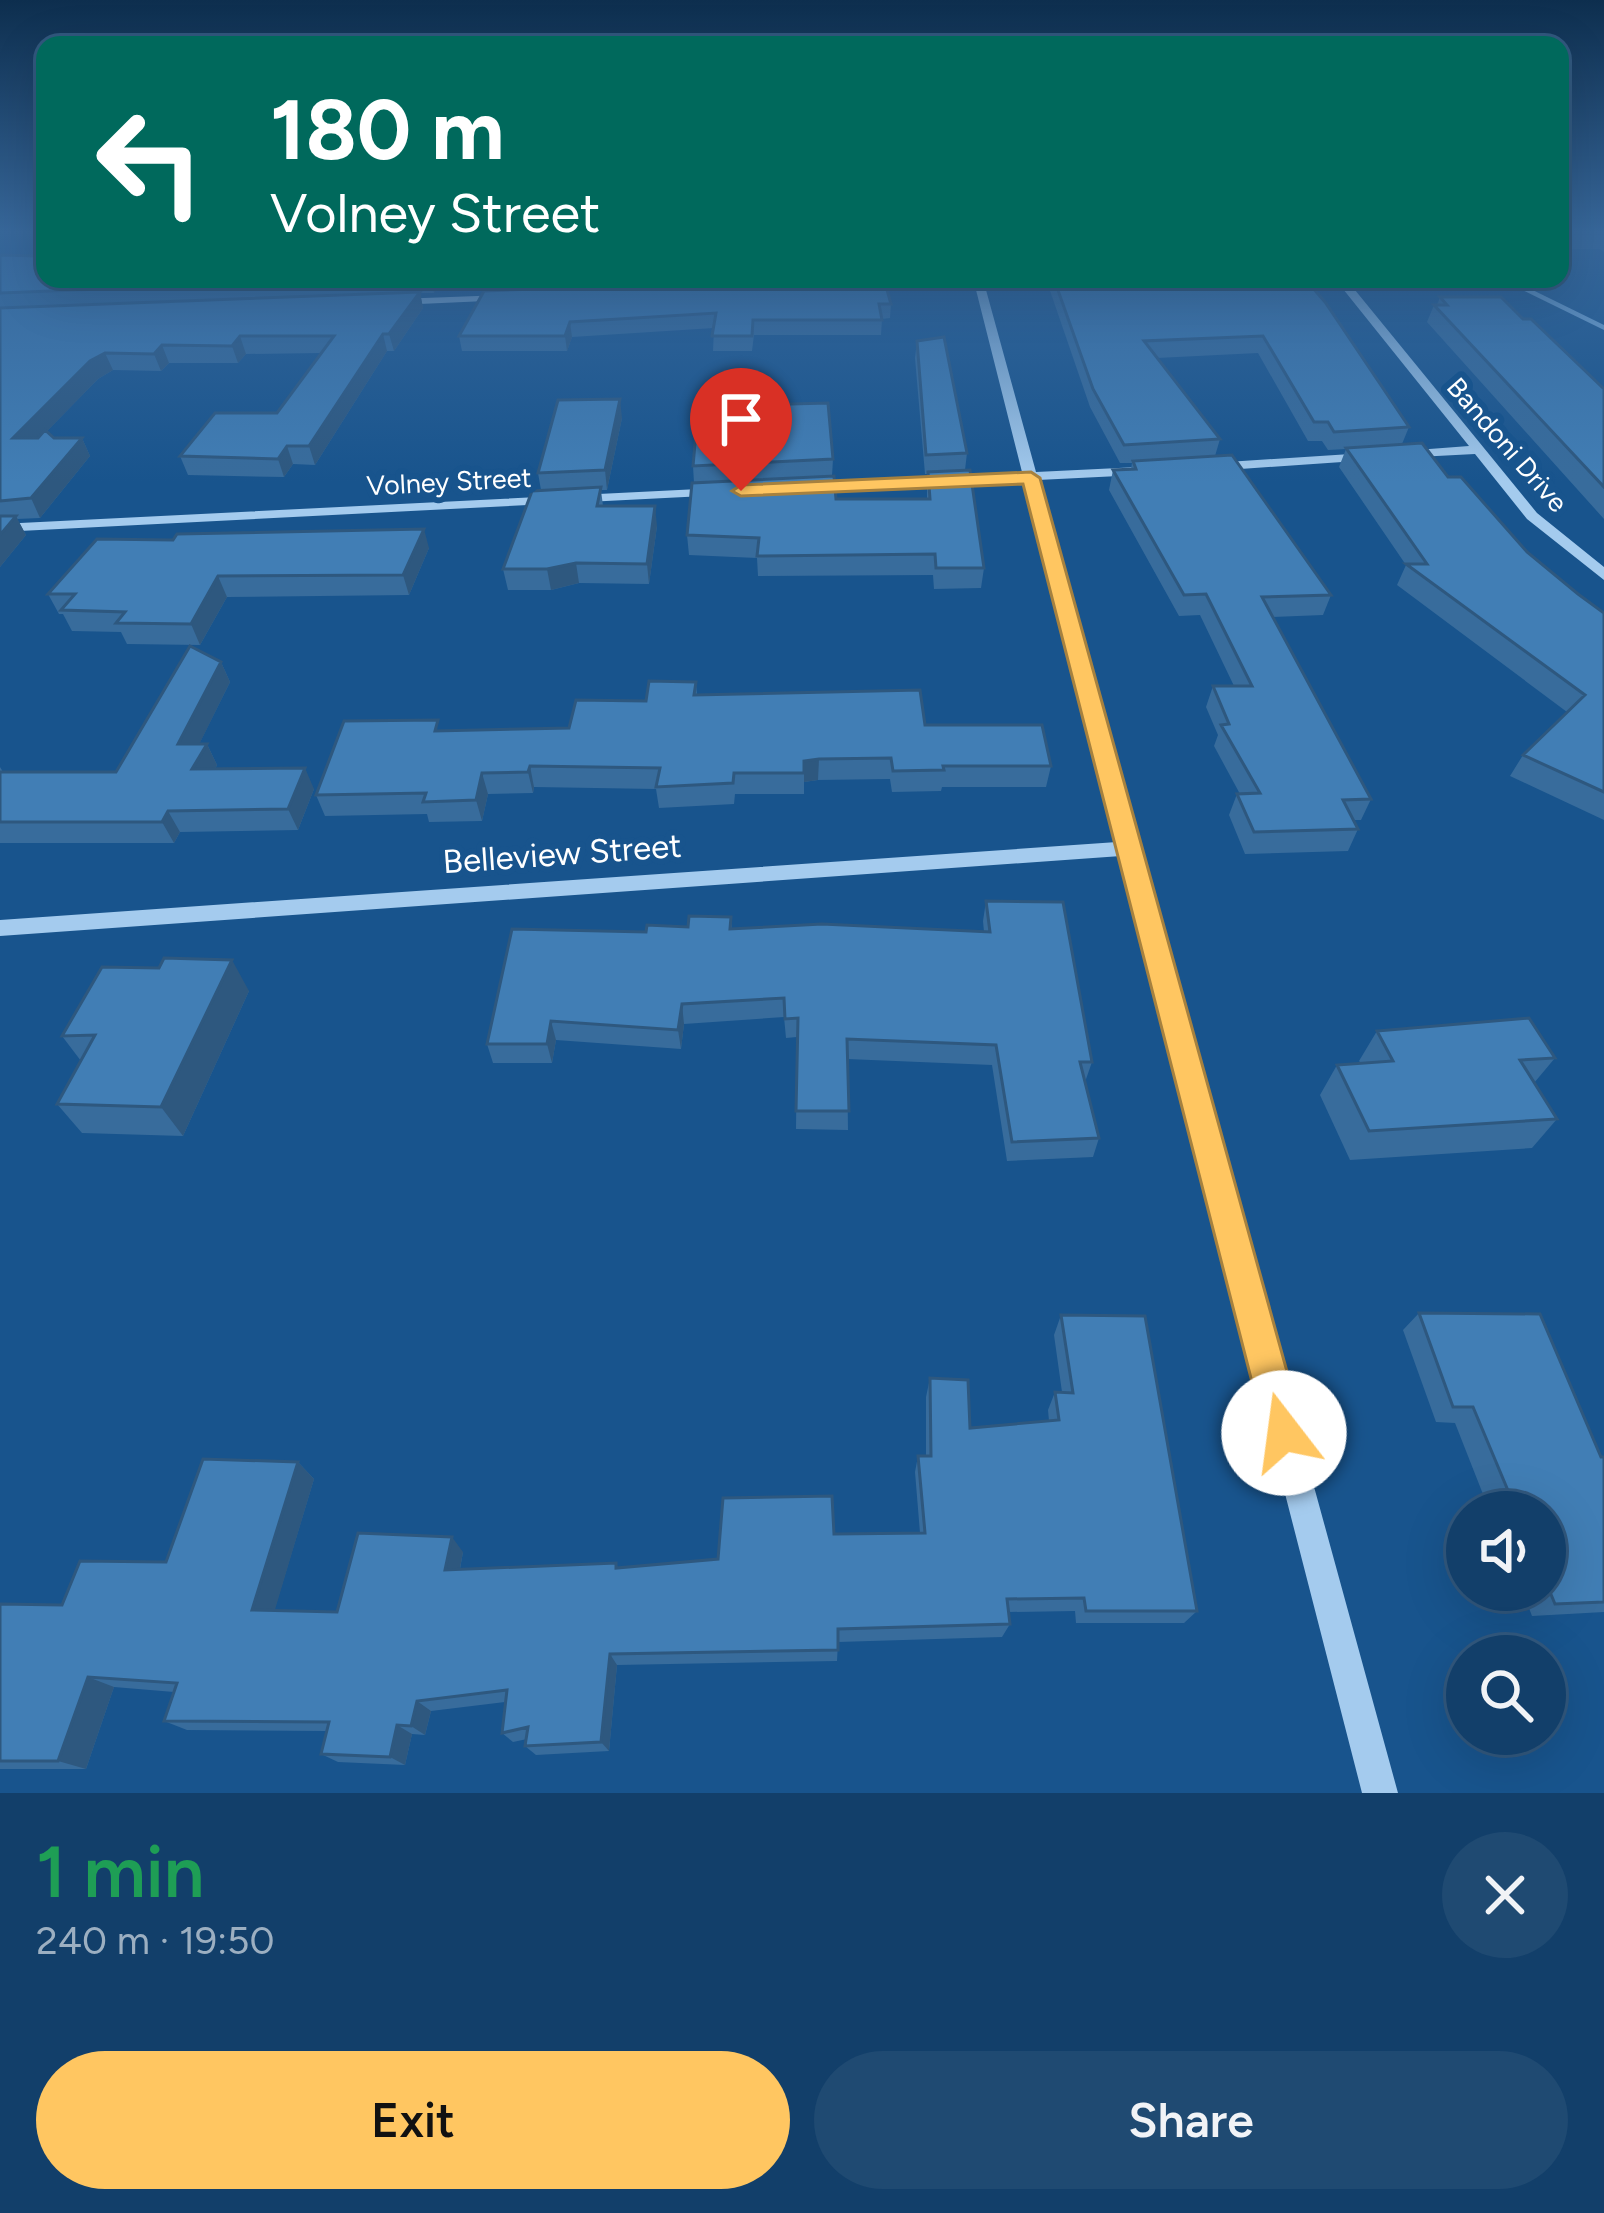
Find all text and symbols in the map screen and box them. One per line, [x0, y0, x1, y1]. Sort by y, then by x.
text: 180 m [270, 79, 505, 180]
icon: left [72, 84, 228, 240]
text: Volney Street [270, 181, 600, 246]
pin [690, 368, 792, 491]
street label: Bandoni Drive [1440, 371, 1575, 519]
icon: arrive [708, 386, 774, 452]
street label: Volney Street [366, 461, 532, 502]
street label: Belleview Street [441, 826, 683, 881]
position arrow [1221, 1370, 1347, 1496]
map controls [1446, 1491, 1566, 1755]
button: sound [1446, 1491, 1566, 1611]
button: search [1446, 1635, 1566, 1755]
text: 1 min [36, 1829, 204, 1915]
button: close [1442, 1832, 1568, 1958]
text: 240 m · 19:50 [36, 1917, 275, 1964]
button: Exit [36, 2051, 790, 2189]
button: Share [814, 2051, 1568, 2189]

